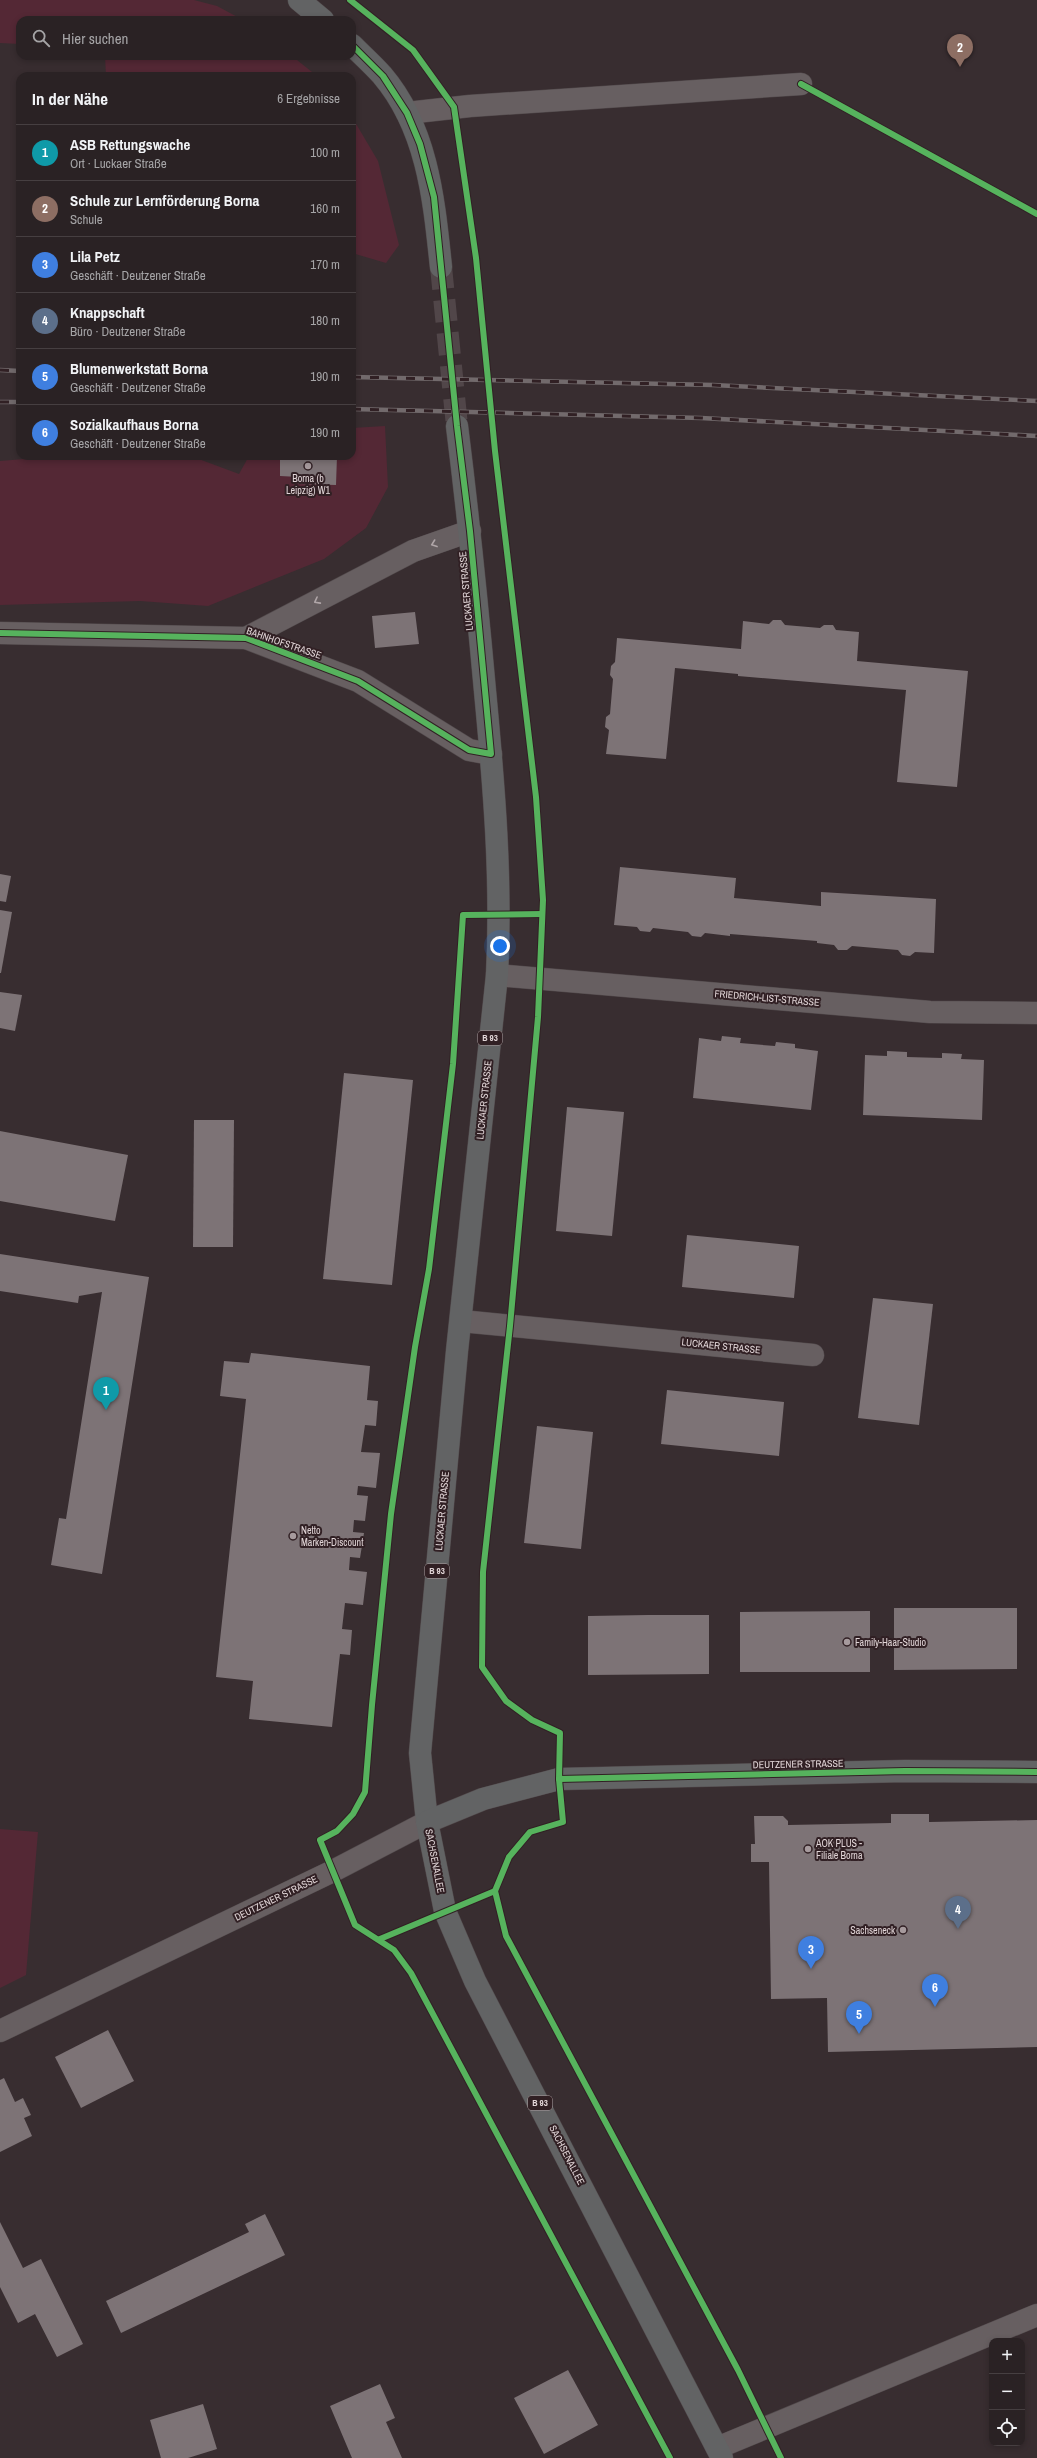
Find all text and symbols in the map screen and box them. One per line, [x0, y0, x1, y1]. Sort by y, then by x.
search box [16, 16, 356, 60]
icon: search [30, 27, 52, 49]
text: Hier suchen [62, 28, 128, 49]
pin: 2 [947, 34, 973, 67]
text: In der Nähe [32, 87, 108, 110]
text: 6 Ergebnisse [277, 90, 340, 107]
text: ASB Rettungswache [70, 134, 190, 155]
text: 1 [42, 144, 48, 161]
text: 100 m [310, 144, 340, 161]
text: Ort · Luckaer Straße [70, 155, 167, 172]
text: Schule zur Lernförderung Borna [70, 190, 259, 211]
text: 2 [42, 200, 48, 217]
text: 160 m [310, 200, 340, 217]
text: Schule [70, 211, 103, 228]
text: Lila Petz [70, 246, 120, 267]
text: 3 [42, 256, 48, 273]
text: 170 m [310, 256, 340, 273]
text: Geschäft · Deutzener Straße [70, 267, 206, 284]
text: Knappschaft [70, 302, 145, 323]
text: 4 [42, 312, 48, 329]
text: 180 m [310, 312, 340, 329]
text: Büro · Deutzener Straße [70, 323, 186, 340]
text: Blumenwerkstatt Borna [70, 358, 208, 379]
text: 5 [42, 368, 48, 385]
text: 190 m [310, 368, 340, 385]
text: Geschäft · Deutzener Straße [70, 379, 206, 396]
text: Sozialkaufhaus Borna [70, 414, 199, 435]
text: 6 [42, 424, 48, 441]
text: 190 m [310, 424, 340, 441]
text: Geschäft · Deutzener Straße [70, 435, 206, 452]
marker: Borna (b Leipzig) W1 [303, 461, 313, 471]
place label: Borna (b Leipzig) W1 [286, 472, 331, 497]
one-way arrow [430, 539, 437, 547]
street label: LUCKAER STRASSE [456, 551, 476, 631]
one-way arrow [314, 596, 321, 604]
street label: BAHNHOFSTRASSE [245, 624, 323, 662]
your location [490, 936, 510, 956]
street label: FRIEDRICH-LIST-STRASSE [714, 987, 820, 1009]
road number: B 93 [478, 1031, 502, 1045]
street label: LUCKAER STRASSE [473, 1060, 495, 1140]
street label: LUCKAER STRASSE [681, 1335, 761, 1357]
pin: 1 [93, 1377, 119, 1410]
street label: LUCKAER STRASSE [432, 1471, 452, 1551]
place label: Netto Marken-Discount [301, 1524, 364, 1549]
marker: Netto Marken-Discount [288, 1531, 298, 1541]
road number: B 93 [425, 1564, 449, 1578]
place label: Family-Haar-Studio [855, 1636, 927, 1649]
marker: Family-Haar-Studio [842, 1637, 852, 1647]
street label: DEUTZENER STRASSE [753, 1757, 843, 1771]
street label: SACHSENALLEE [422, 1828, 448, 1894]
place label: AOK PLUS - Filiale Borna [815, 1837, 863, 1862]
marker: AOK PLUS - Filiale Borna [803, 1844, 813, 1854]
street label: DEUTZENER STRASSE [232, 1872, 320, 1924]
pin: 4 [945, 1896, 971, 1929]
place label: Sachseneck [850, 1924, 896, 1937]
marker: Sachseneck [898, 1925, 908, 1935]
pin: 3 [798, 1936, 824, 1969]
pin: 6 [922, 1974, 948, 2007]
pin: 5 [846, 2001, 872, 2034]
road number: B 93 [528, 2096, 552, 2110]
street label: SACHSENALLEE [546, 2123, 588, 2187]
map controls [989, 2338, 1025, 2446]
button: + [989, 2338, 1025, 2374]
button: − [989, 2374, 1025, 2410]
button: locate [989, 2410, 1025, 2446]

